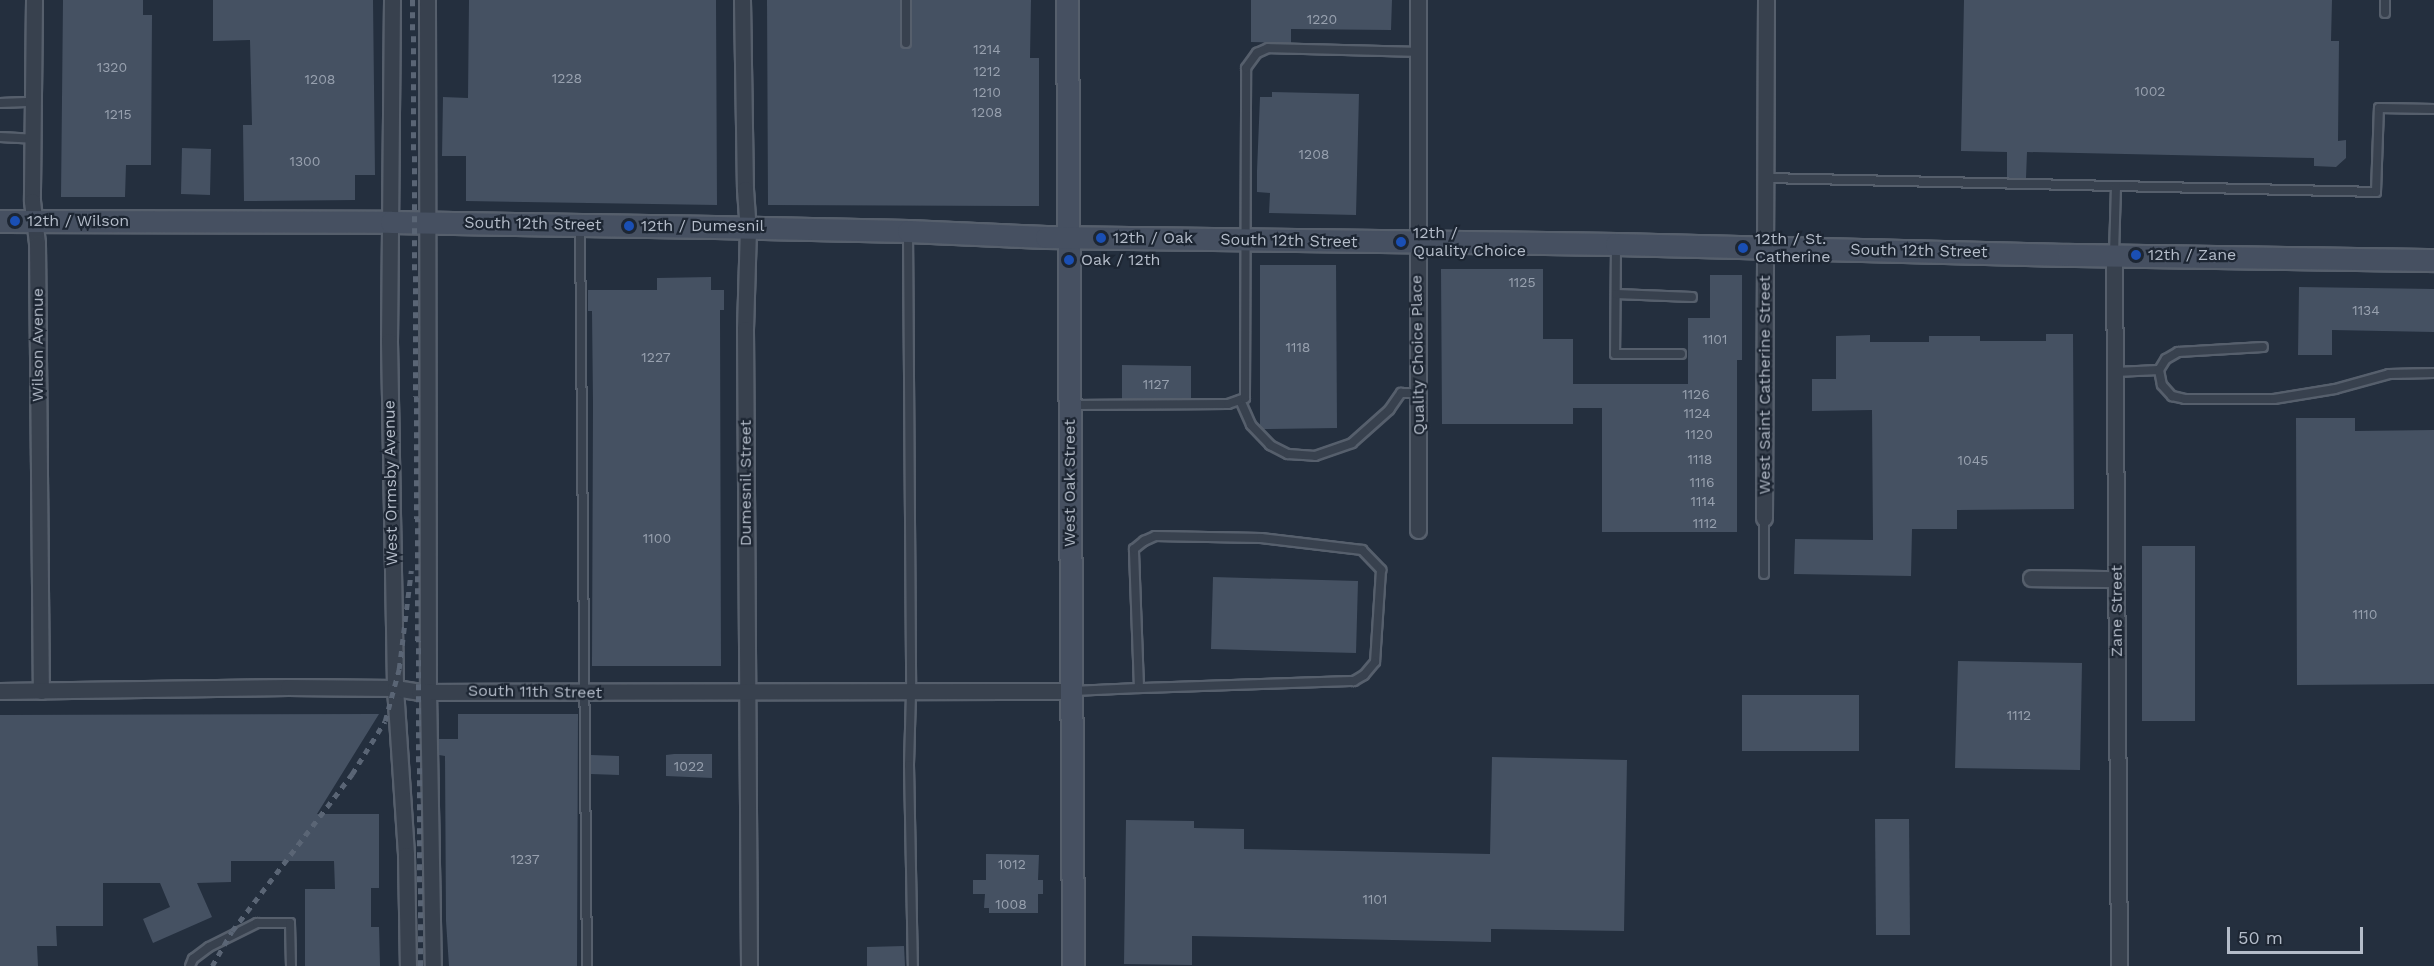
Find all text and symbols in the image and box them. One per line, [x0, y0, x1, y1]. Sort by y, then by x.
house number: 1220 [1307, 11, 1337, 27]
house number: 1214 [973, 41, 1001, 57]
house number: 1320 [97, 59, 127, 75]
house number: 1212 [973, 63, 1001, 79]
house number: 1228 [552, 70, 582, 86]
house number: 1208 [305, 71, 335, 87]
house number: 1002 [2134, 83, 2166, 99]
house number: 1210 [973, 84, 1001, 100]
house number: 1208 [972, 104, 1002, 120]
house number: 1215 [104, 106, 132, 122]
house number: 1208 [1299, 146, 1329, 162]
house number: 1300 [289, 153, 321, 169]
place label: 12th / Wilson [27, 211, 130, 231]
street label: South 12th Street [464, 213, 602, 235]
marker: 12th / Wilson [8, 214, 22, 228]
place label: 12th / Dumesnil [641, 216, 764, 236]
marker: 12th / Dumesnil [622, 219, 636, 233]
place label: 12th / Quality Choice [1413, 223, 1526, 261]
place label: 12th / Oak [1113, 228, 1193, 248]
place label: 12th / St. Catherine [1755, 229, 1830, 267]
street label: South 12th Street [1220, 230, 1358, 252]
marker: 12th / Oak [1094, 231, 1108, 245]
marker: 12th / Quality Choice [1394, 235, 1408, 249]
street label: South 12th Street [1850, 240, 1988, 262]
marker: 12th / St. Catherine [1736, 241, 1750, 255]
place label: 12th / Zane [2148, 245, 2236, 265]
marker: 12th / Zane [2129, 248, 2143, 262]
place label: Oak / 12th [1081, 250, 1161, 270]
marker: Oak / 12th [1062, 253, 1076, 267]
street label: Quality Choice Place [1407, 274, 1429, 436]
house number: 1125 [1508, 274, 1536, 290]
street label: West Saint Catherine Street [1755, 275, 1775, 495]
street label: Wilson Avenue [28, 288, 48, 402]
house number: 1134 [2352, 302, 2380, 318]
house number: 1101 [1702, 331, 1728, 347]
house number: 1118 [1285, 339, 1311, 355]
house number: 1227 [641, 349, 671, 365]
house number: 1127 [1143, 376, 1169, 392]
house number: 1126 [1682, 386, 1710, 402]
street label: West Ormsby Avenue [380, 399, 402, 567]
house number: 1124 [1683, 405, 1711, 421]
street label: West Oak Street [1060, 419, 1080, 547]
street label: Dumesnil Street [736, 420, 756, 546]
house number: 1120 [1685, 426, 1713, 442]
house number: 1118 [1687, 451, 1713, 467]
house number: 1045 [1958, 452, 1988, 468]
house number: 1116 [1690, 474, 1714, 490]
house number: 1114 [1691, 493, 1715, 509]
house number: 1112 [1693, 515, 1717, 531]
house number: 1100 [643, 530, 671, 546]
street label: Zane Street [2107, 565, 2127, 657]
house number: 1110 [2352, 606, 2378, 622]
street label: South 11th Street [468, 681, 602, 703]
house number: 1112 [2007, 707, 2031, 723]
house number: 1022 [674, 758, 704, 774]
house number: 1237 [510, 851, 540, 867]
house number: 1012 [998, 856, 1026, 872]
house number: 1101 [1362, 891, 1388, 907]
house number: 1008 [995, 896, 1027, 912]
scale bar [2230, 915, 2366, 953]
text: 50 m [2238, 927, 2283, 948]

